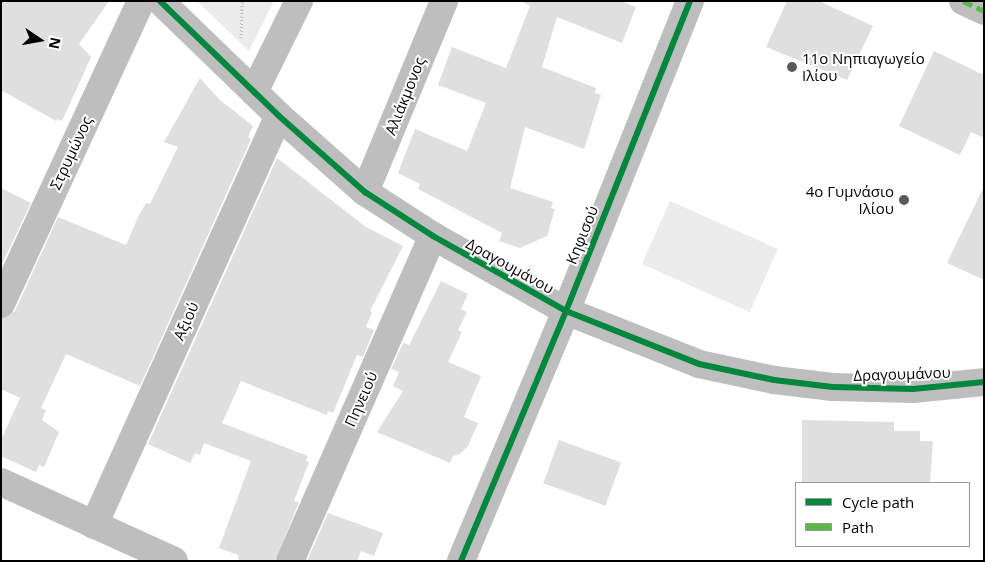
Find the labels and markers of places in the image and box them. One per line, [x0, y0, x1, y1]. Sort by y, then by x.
place label: 11ο Νηπιαγωγείο Ιλίου [802, 49, 925, 84]
marker: 11ο Νηπιαγωγείο Ιλίου [786, 61, 798, 73]
place label: 4ο Γυμνάσιο Ιλίου [806, 182, 894, 217]
marker: 4ο Γυμνάσιο Ιλίου [898, 194, 910, 206]

